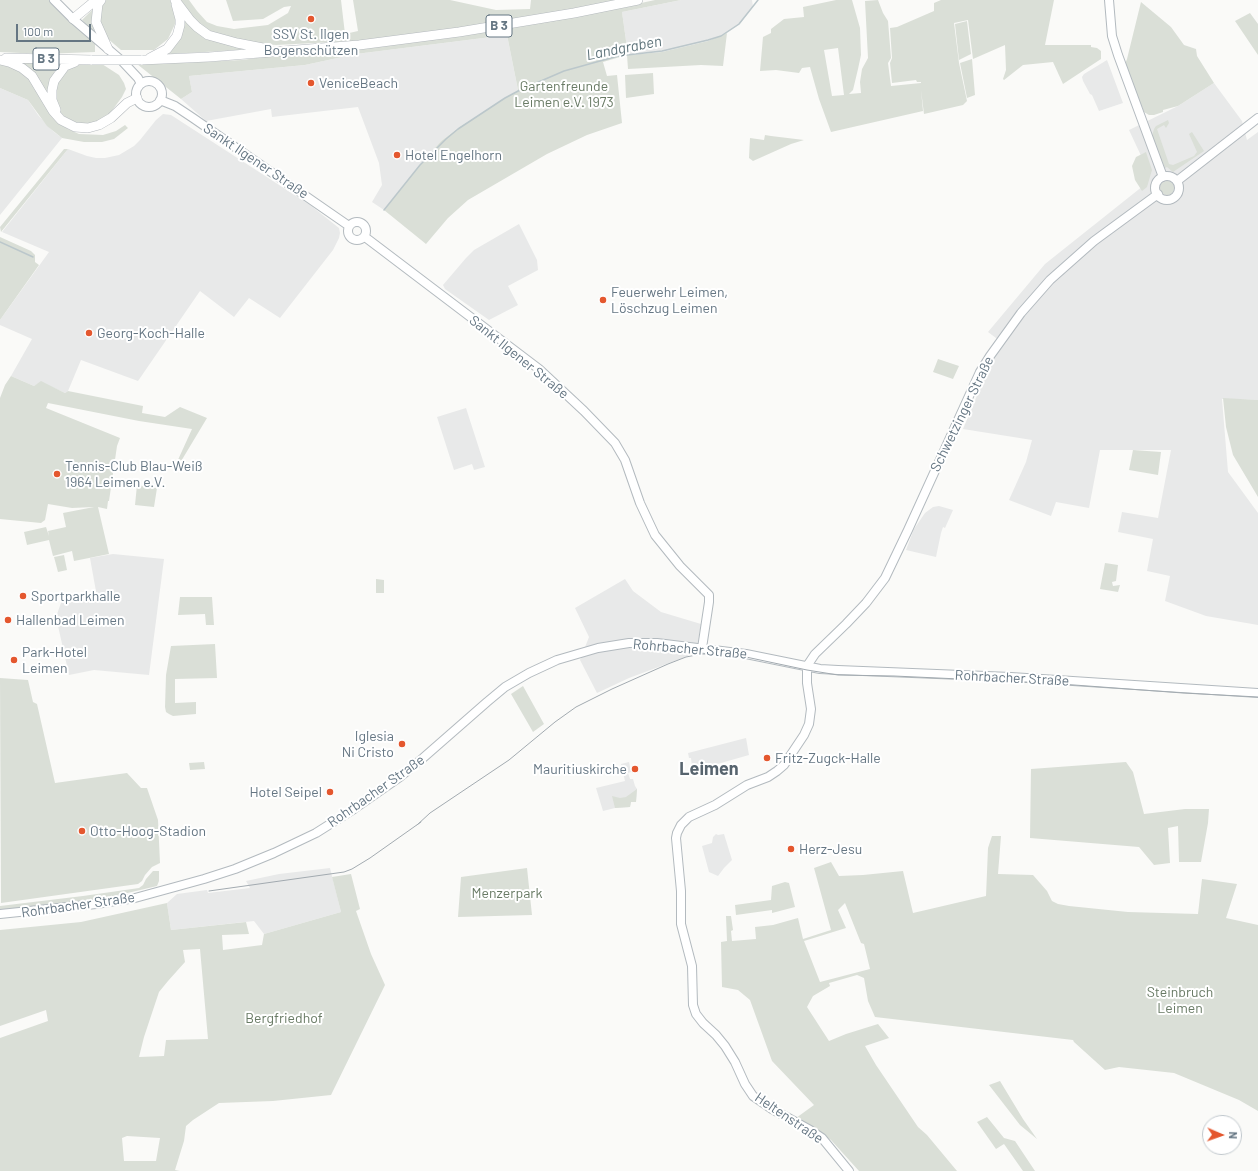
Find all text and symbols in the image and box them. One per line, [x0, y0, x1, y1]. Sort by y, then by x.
marker: SSV St. Ilgen Bogenschützen [306, 14, 316, 24]
road number: B 3 [486, 15, 512, 37]
scale bar [18, 16, 93, 42]
text: 100 m [23, 24, 53, 38]
place label: SSV St. Ilgen Bogenschützen [264, 26, 358, 58]
water label: Landgraben [585, 32, 663, 64]
road number: B 3 [33, 48, 59, 70]
place label: VeniceBeach [319, 75, 398, 91]
marker: VeniceBeach [306, 78, 316, 88]
park label: Gartenfreunde Leimen e.V. 1973 [514, 78, 614, 110]
street label: Sankt Ilgener Straße [200, 120, 312, 202]
place label: Hotel Engelhorn [405, 147, 502, 163]
marker: Hotel Engelhorn [392, 150, 402, 160]
place label: Feuerwehr Leimen, Löschzug Leimen [611, 284, 728, 316]
marker: Feuerwehr Leimen, Löschzug Leimen [598, 295, 608, 305]
street label: Sankt Ilgener Straße [466, 312, 572, 402]
place label: Georg-Koch-Halle [97, 325, 205, 341]
marker: Georg-Koch-Halle [84, 328, 94, 338]
street label: Schwetzinger Straße [927, 354, 997, 474]
place label: Tennis-Club Blau-Weiß 1964 Leimen e.V. [65, 458, 203, 490]
marker: Tennis-Club Blau-Weiß 1964 Leimen e.V. [52, 469, 62, 479]
place label: Sportparkhalle [31, 588, 120, 604]
marker: Sportparkhalle [18, 591, 28, 601]
place label: Hallenbad Leimen [16, 612, 124, 628]
marker: Hallenbad Leimen [3, 615, 13, 625]
street label: Rohrbacher Straße [632, 636, 748, 662]
place label: Park-Hotel Leimen [22, 644, 87, 676]
marker: Park-Hotel Leimen [9, 655, 19, 665]
street label: Rohrbacher Straße [954, 667, 1070, 689]
place label: Iglesia Ni Cristo [342, 728, 394, 760]
marker: Iglesia Ni Cristo [397, 739, 407, 749]
place label: Fritz-Zugck-Halle [775, 750, 881, 766]
street label: Rohrbacher Straße [324, 751, 428, 831]
marker: Fritz-Zugck-Halle [762, 753, 772, 763]
district label: Leimen [679, 758, 739, 780]
place label: Mauritiuskirche [533, 761, 627, 777]
marker: Mauritiuskirche [630, 764, 640, 774]
place label: Hotel Seipel [249, 784, 322, 800]
marker: Hotel Seipel [325, 787, 335, 797]
place label: Otto-Hoog-Stadion [90, 823, 206, 839]
marker: Otto-Hoog-Stadion [77, 826, 87, 836]
place label: Herz-Jesu [799, 841, 862, 857]
marker: Herz-Jesu [786, 844, 796, 854]
park label: Menzerpark [472, 885, 542, 901]
street label: Rohrbacher Straße [20, 889, 136, 921]
park label: Steinbruch Leimen [1147, 984, 1213, 1016]
park label: Bergfriedhof [245, 1010, 323, 1026]
street label: Heltenstraße [752, 1089, 826, 1147]
north arrow [1202, 1115, 1242, 1155]
text: N [1227, 1132, 1240, 1139]

